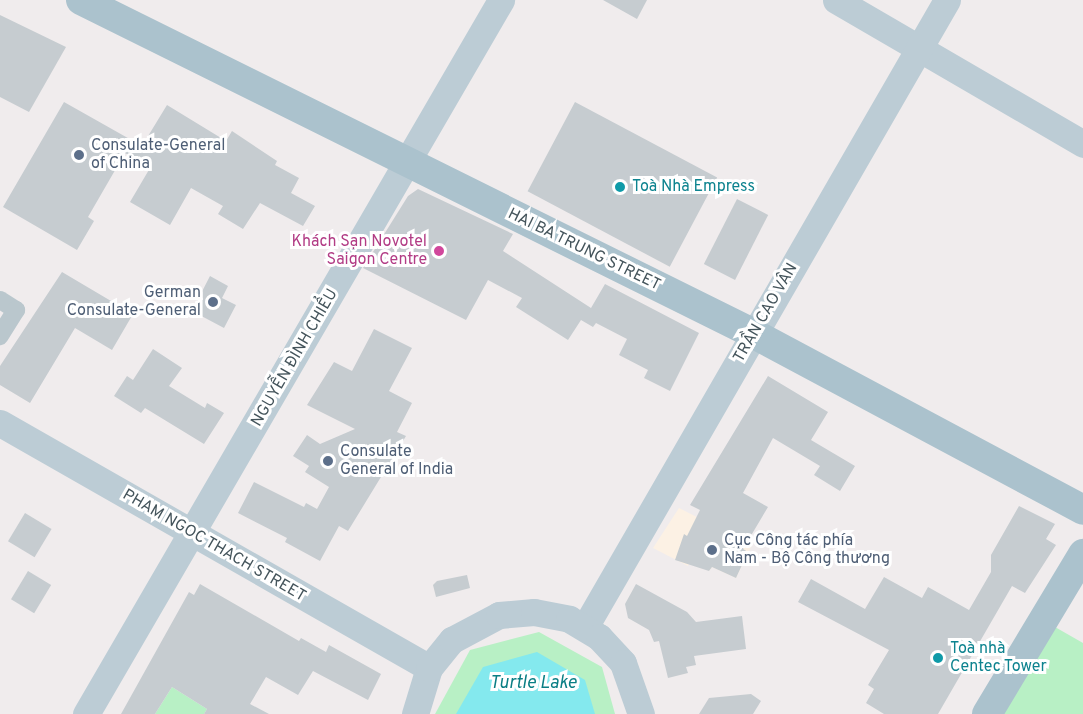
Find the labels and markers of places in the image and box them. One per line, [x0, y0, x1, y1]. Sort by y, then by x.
place label: Consulate-General of China [91, 136, 225, 174]
marker: Consulate-General of China [72, 148, 86, 162]
place label: Toà Nhà Empress [632, 177, 755, 197]
marker: Toà Nhà Empress [613, 180, 627, 194]
place label: Khách Sạn Novotel Saigon Centre [291, 232, 427, 270]
marker: Khách Sạn Novotel Saigon Centre [432, 244, 446, 258]
place label: German Consulate-General [67, 283, 201, 321]
marker: German Consulate-General [206, 295, 220, 309]
place label: Consulate General of India [340, 442, 453, 480]
marker: Consulate General of India [321, 454, 335, 468]
place label: Cục Công tác phía Nam - Bộ Công thương [724, 531, 890, 569]
marker: Cục Công tác phía Nam - Bộ Công thương [705, 543, 719, 557]
place label: Toà nhà Centec Tower [950, 639, 1047, 677]
marker: Toà nhà Centec Tower [931, 651, 945, 665]

